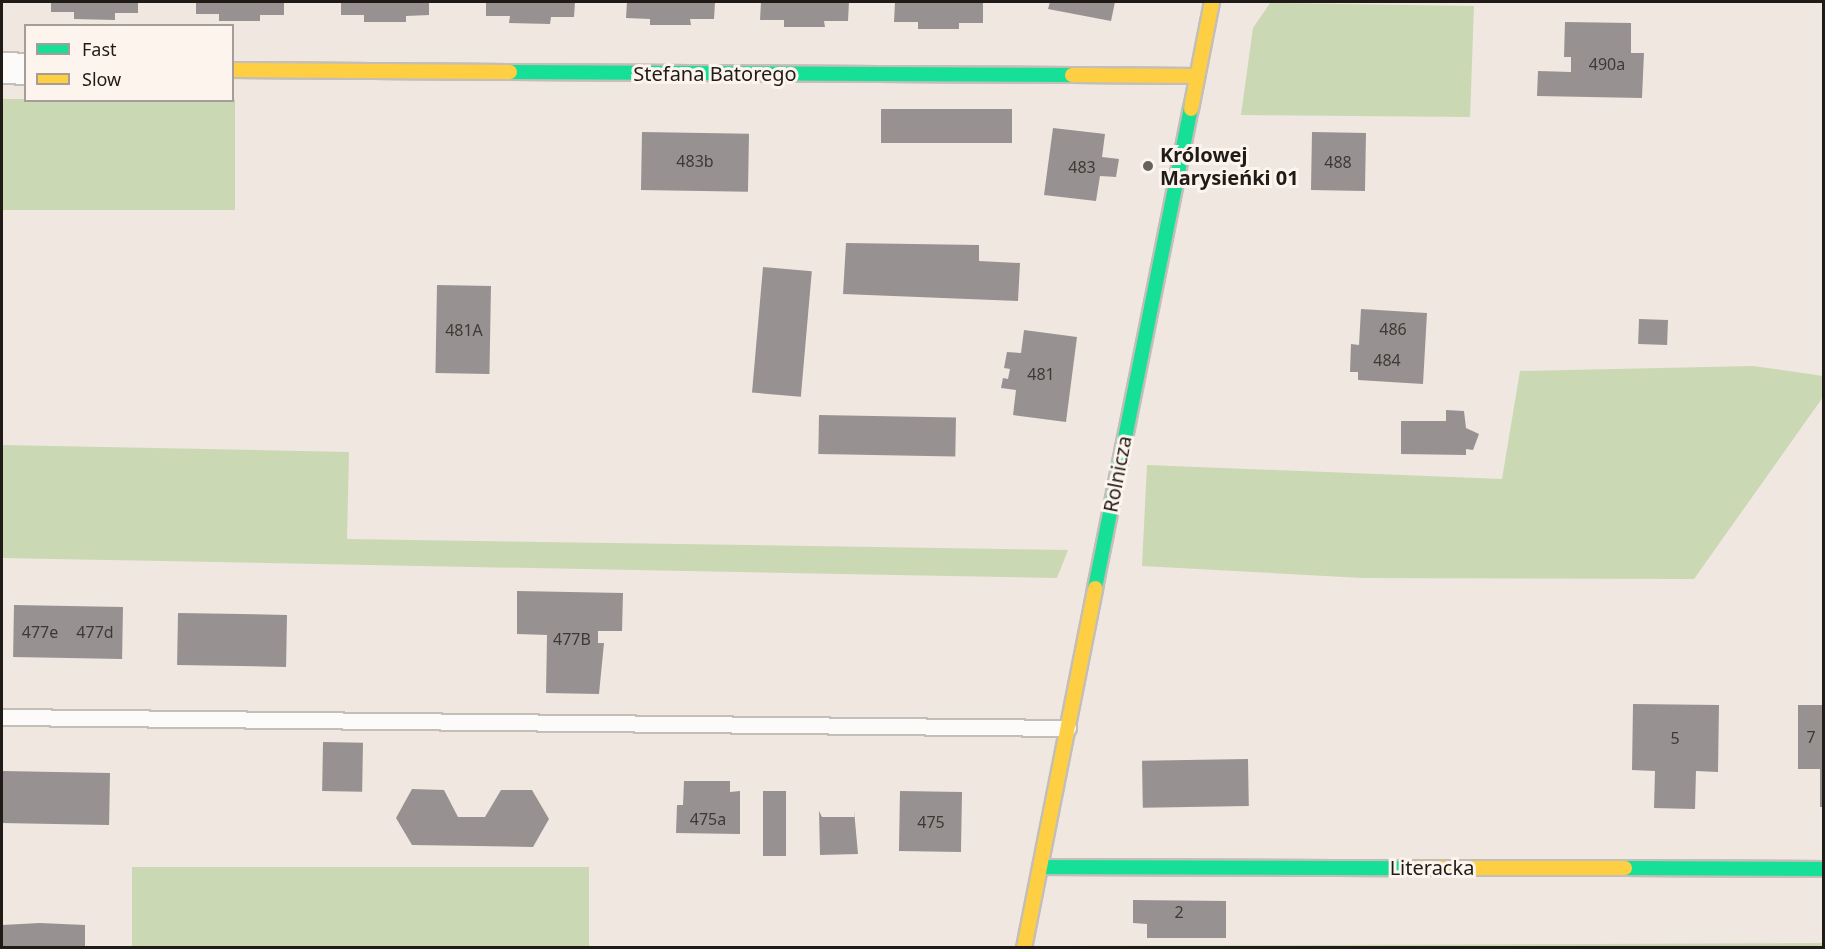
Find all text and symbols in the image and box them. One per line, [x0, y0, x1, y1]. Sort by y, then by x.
legend [24, 24, 234, 102]
text: Fast [82, 37, 117, 61]
house number: 490a [1589, 54, 1625, 74]
street label: Stefana Batorego [633, 61, 797, 85]
text: Slow [82, 67, 121, 91]
place label: Królowej Marysieńki 01 [1160, 142, 1299, 189]
house number: 483b [676, 151, 714, 171]
house number: 488 [1324, 152, 1352, 172]
house number: 483 [1068, 157, 1096, 177]
marker: Królowej Marysieńki 01 [1141, 159, 1155, 173]
house number: 486 [1379, 319, 1407, 339]
house number: 481A [445, 320, 483, 340]
house number: 484 [1373, 350, 1401, 370]
house number: 481 [1027, 364, 1055, 384]
street label: Rolnicza [1098, 434, 1136, 514]
house number: 477e [22, 622, 58, 642]
house number: 477d [76, 622, 114, 642]
house number: 477B [553, 629, 591, 649]
house number: 7 [1806, 727, 1816, 747]
house number: 5 [1670, 728, 1680, 748]
house number: 475a [690, 809, 726, 829]
house number: 475 [917, 812, 945, 832]
street label: Literacka [1390, 855, 1474, 879]
house number: 2 [1174, 902, 1184, 922]

